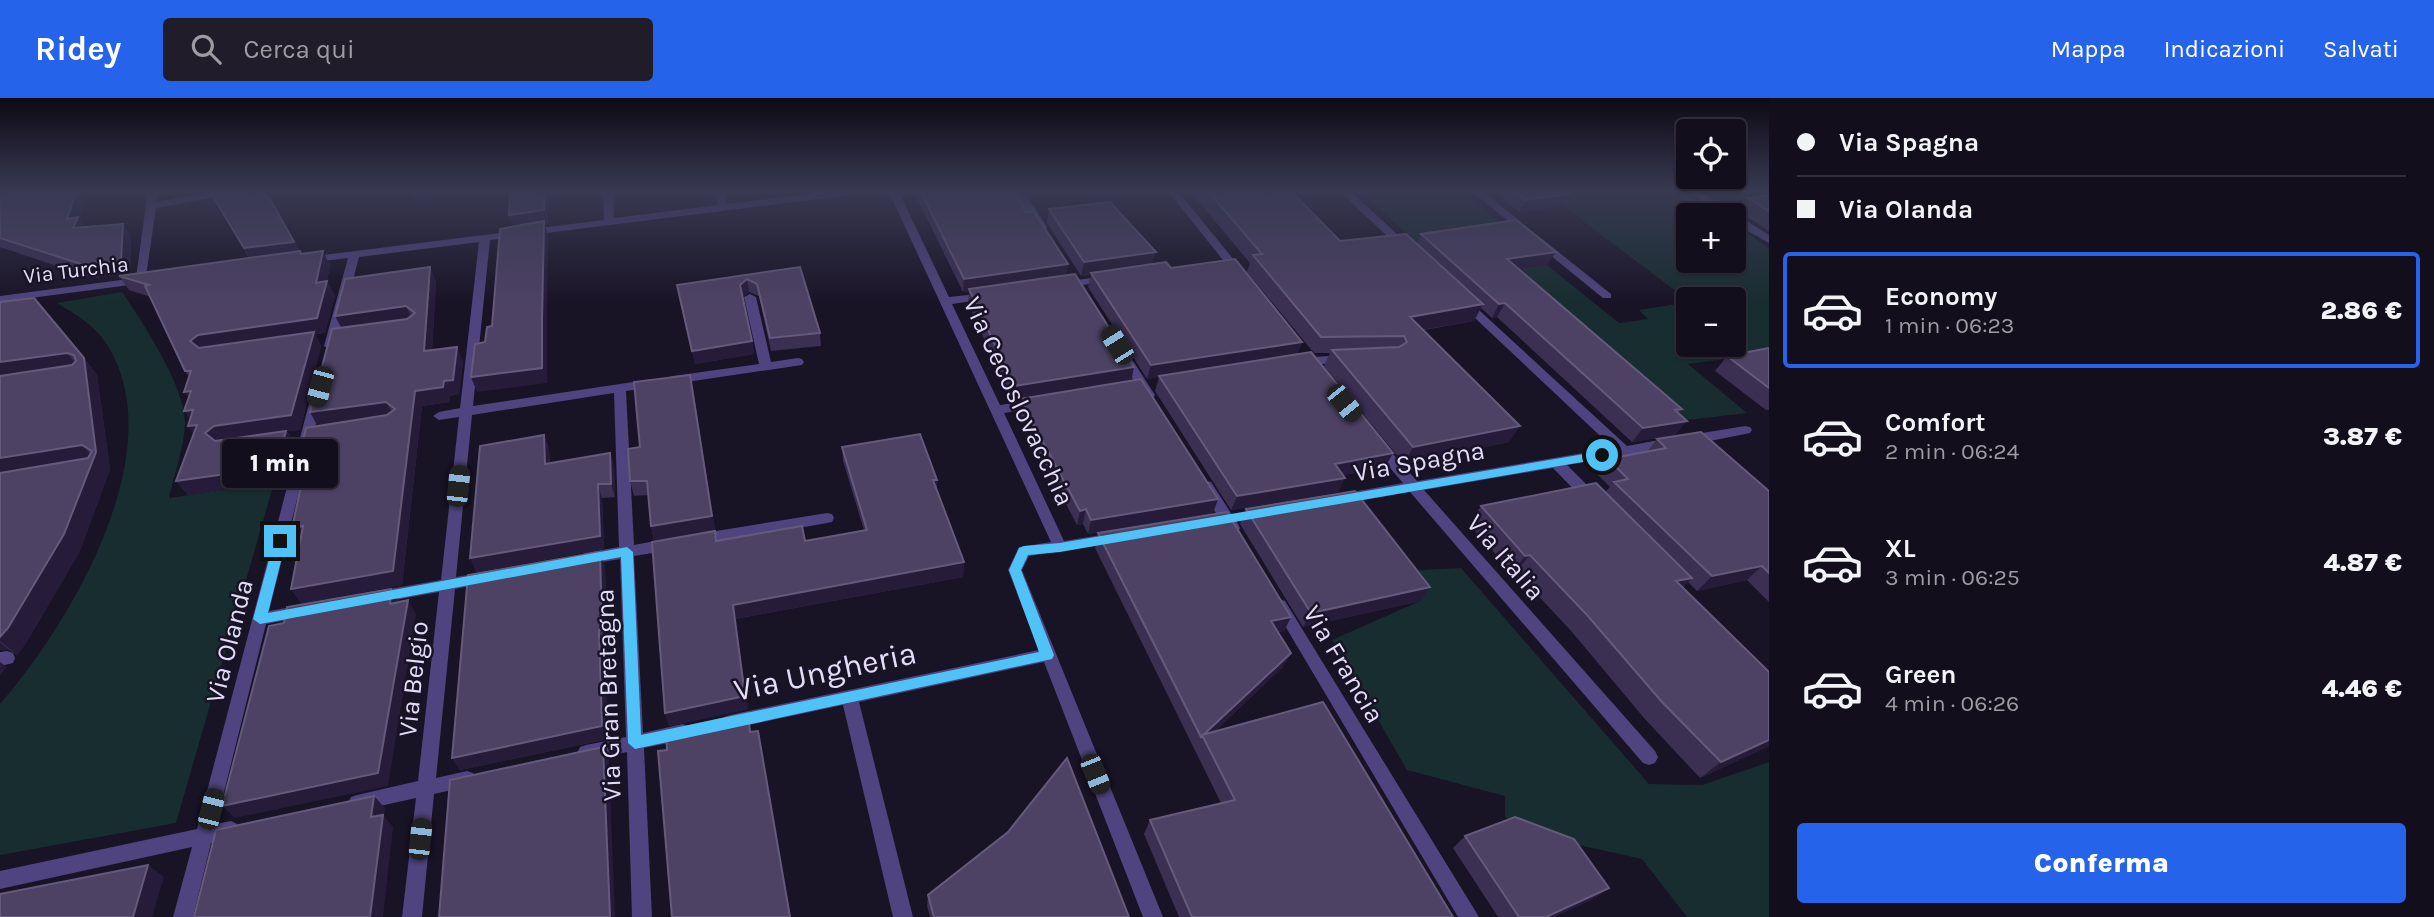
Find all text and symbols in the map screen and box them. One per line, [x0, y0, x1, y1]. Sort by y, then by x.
search box [163, 18, 653, 81]
text: Ridey [35, 30, 121, 68]
icon: search [187, 30, 225, 68]
text: Cerca qui [243, 34, 355, 65]
text: Mappa [2051, 35, 2126, 63]
text: Indicazioni [2164, 35, 2285, 63]
text: Salvati [2323, 35, 2399, 63]
map controls [1676, 119, 1746, 357]
button: locate [1676, 119, 1746, 189]
text: Via Spagna [1839, 127, 1979, 158]
text: Via Olanda [1839, 194, 1973, 225]
button: + [1676, 203, 1746, 273]
street label: Via Turchia [22, 252, 130, 288]
icon: car [1801, 279, 1864, 342]
text: Economy [1885, 281, 1997, 312]
button: − [1676, 287, 1746, 357]
street label: Via Cecoslovacchia [957, 292, 1081, 511]
text: 2.86 € [2321, 295, 2402, 326]
text: 1 min · 06:23 [1885, 312, 2014, 339]
car [1097, 322, 1138, 368]
car [305, 364, 336, 410]
car [1323, 380, 1366, 426]
icon: car [1801, 405, 1864, 468]
text: Comfort [1885, 407, 1986, 438]
text: 3.87 € [2323, 421, 2402, 452]
street label: Via Spagna [1351, 435, 1487, 488]
text: 2 min · 06:24 [1885, 438, 2019, 465]
route start [1586, 439, 1618, 471]
callout: 1 min [222, 440, 338, 488]
text: 1 min [250, 450, 310, 477]
car [446, 464, 471, 508]
street label: Via Italia [1460, 508, 1551, 607]
route end [264, 525, 296, 557]
icon: car [1801, 531, 1864, 594]
text: XL [1885, 533, 1916, 564]
text: 4.87 € [2324, 547, 2402, 578]
text: 3 min · 06:25 [1885, 564, 2020, 591]
street label: Via Olanda [199, 576, 260, 706]
street label: Via Gran Bretagna [589, 588, 628, 802]
street label: Via Francia [1296, 600, 1391, 729]
street label: Via Belgio [392, 620, 435, 739]
street label: Via Ungheria [731, 634, 920, 709]
icon: car [1801, 657, 1864, 720]
text: Green [1885, 659, 1957, 690]
text: 4.46 € [2322, 673, 2402, 704]
text: 4 min · 06:26 [1885, 690, 2019, 717]
car [1078, 751, 1113, 797]
car [196, 786, 227, 832]
car [408, 817, 433, 861]
button: Conferma [1797, 823, 2406, 903]

